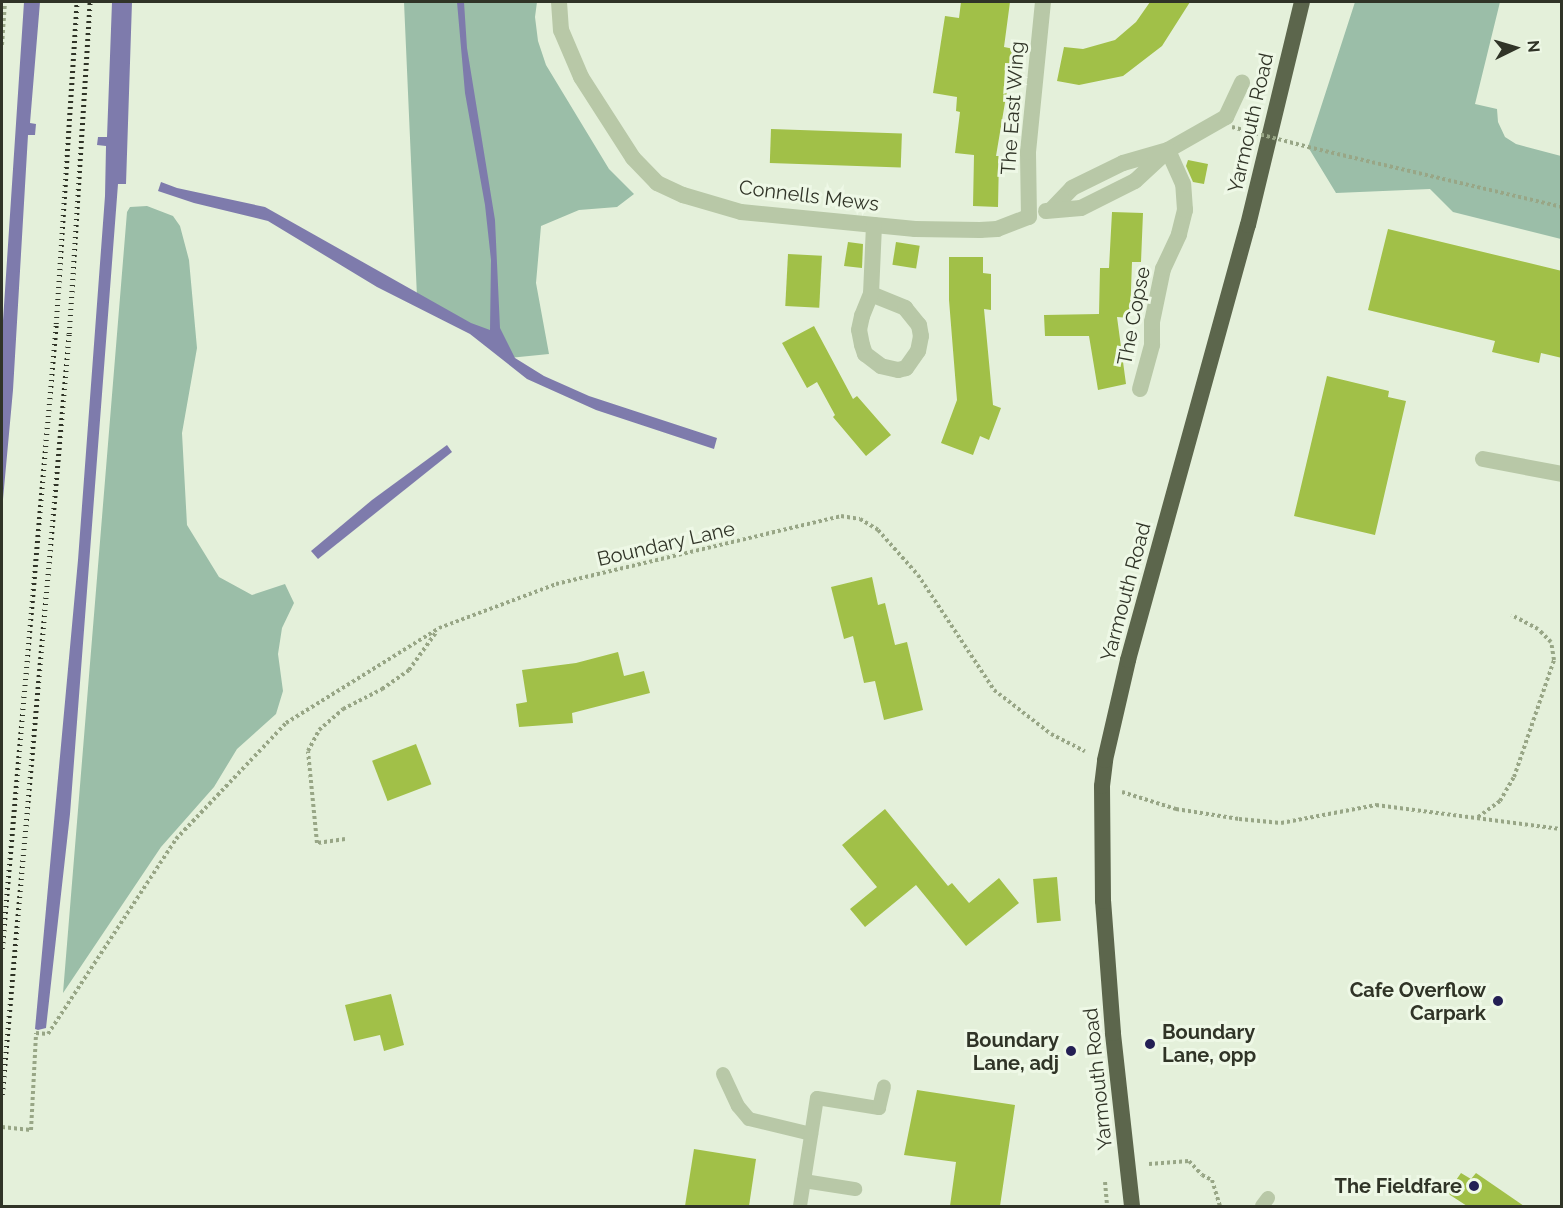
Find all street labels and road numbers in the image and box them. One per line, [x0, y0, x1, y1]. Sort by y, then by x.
street label: The East Wing [996, 40, 1030, 176]
street label: Yarmouth Road [1223, 51, 1279, 195]
street label: Connells Mews [738, 176, 880, 216]
street label: The Copse [1113, 265, 1155, 367]
street label: Boundary Lane [595, 516, 737, 572]
street label: Yarmouth Road [1096, 520, 1156, 664]
street label: Yarmouth Road [1079, 1007, 1117, 1151]

